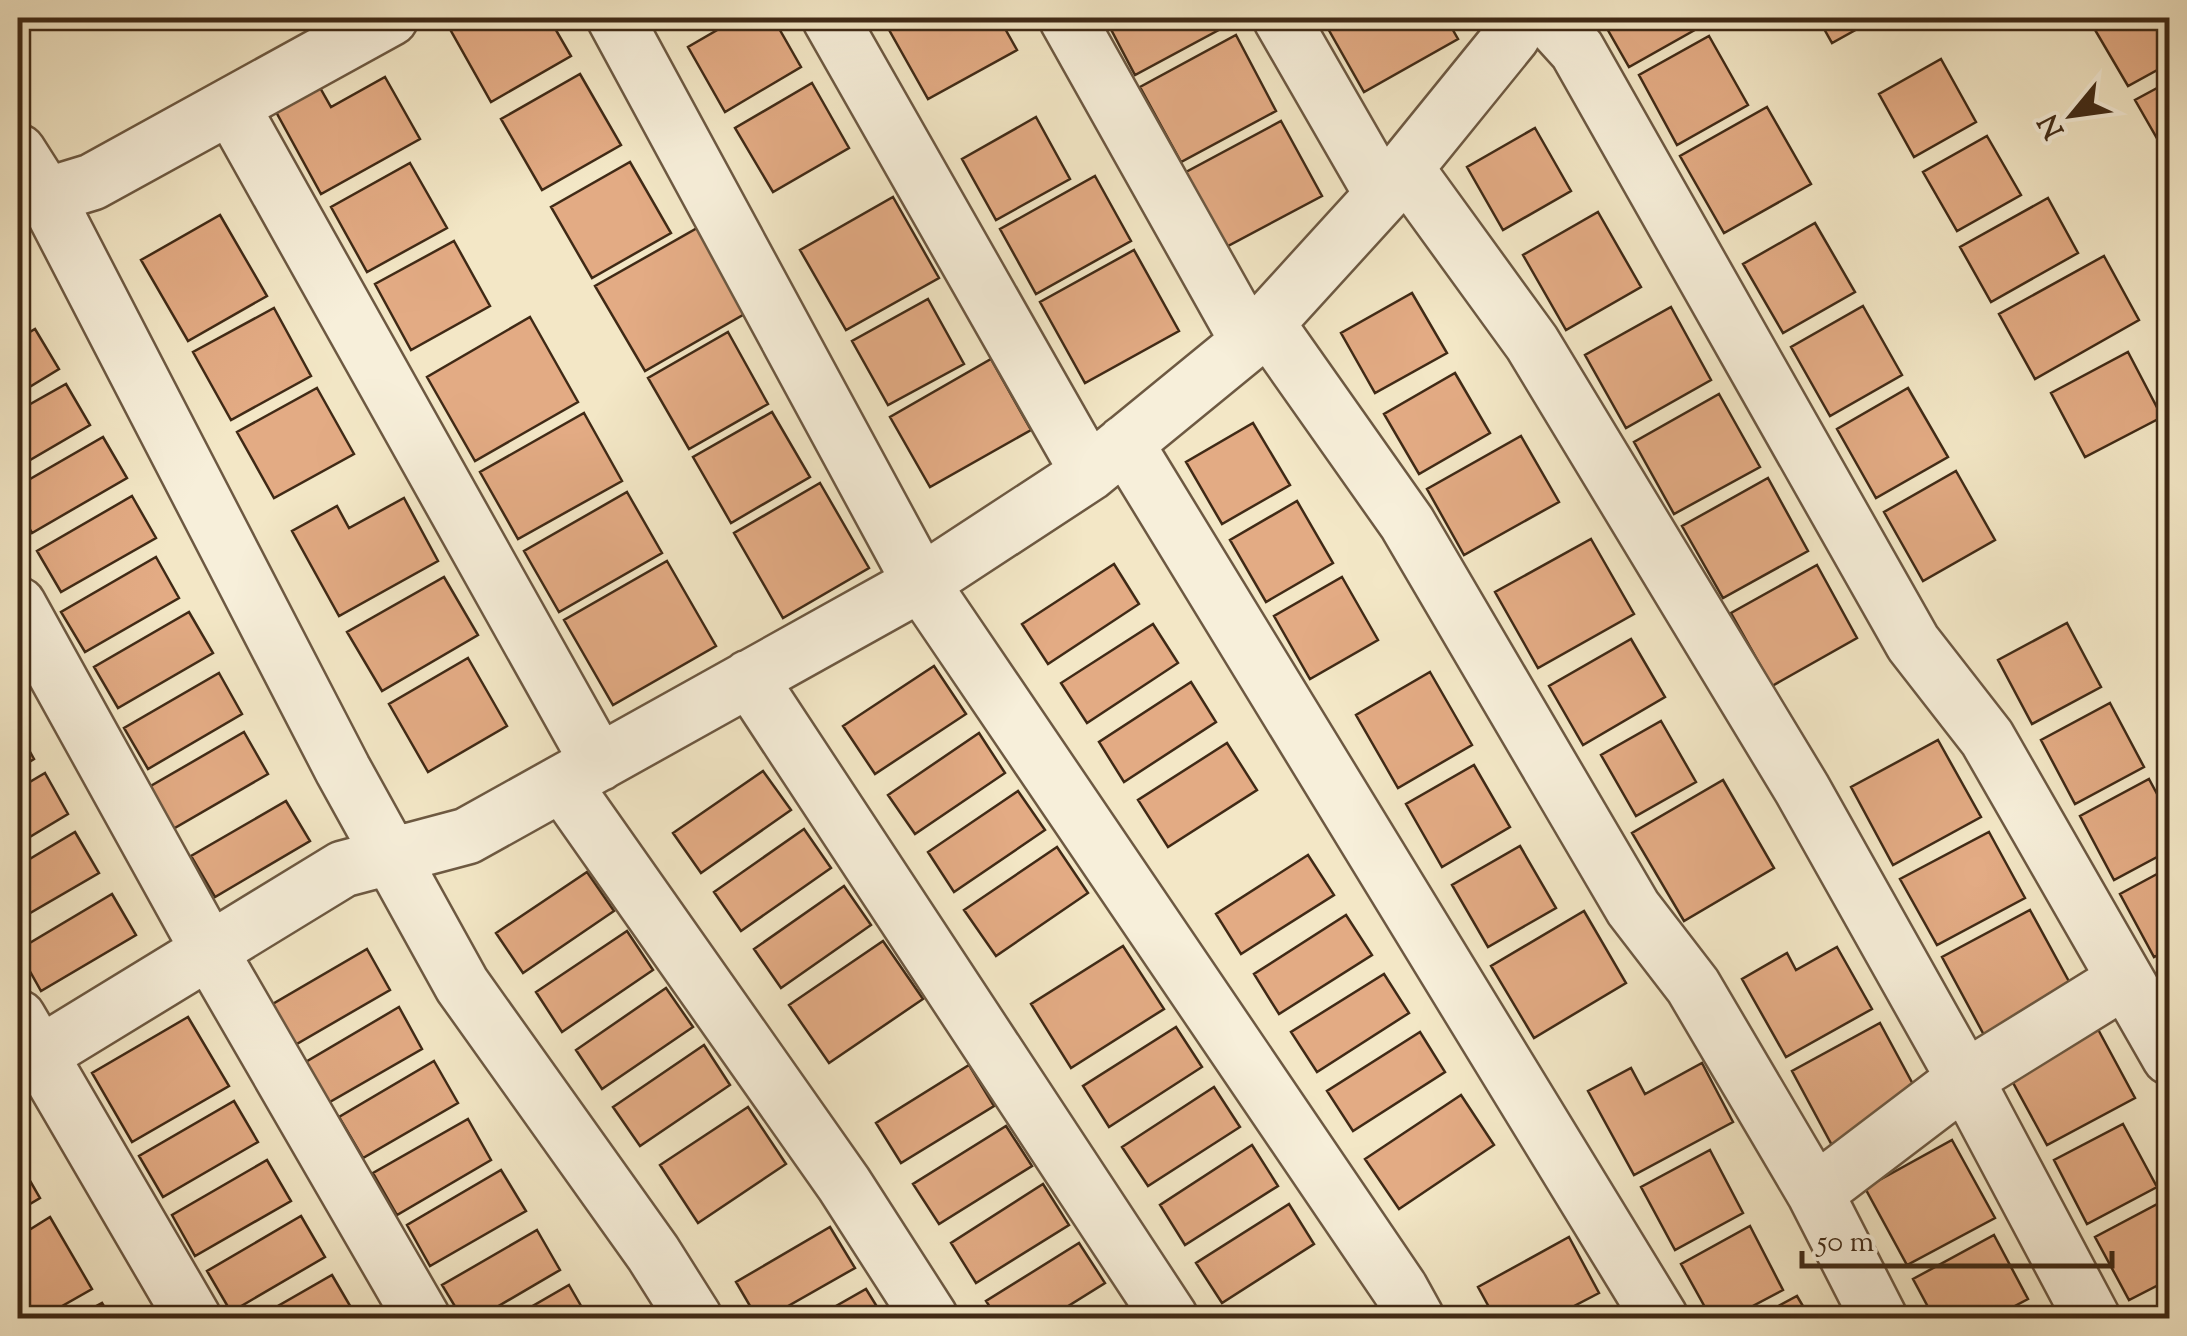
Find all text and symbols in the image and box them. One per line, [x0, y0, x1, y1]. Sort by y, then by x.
north arrow [2022, 65, 2122, 165]
text: N [2030, 106, 2076, 145]
scale bar [1802, 1206, 2112, 1268]
text: 50 m [1815, 1222, 1875, 1265]

